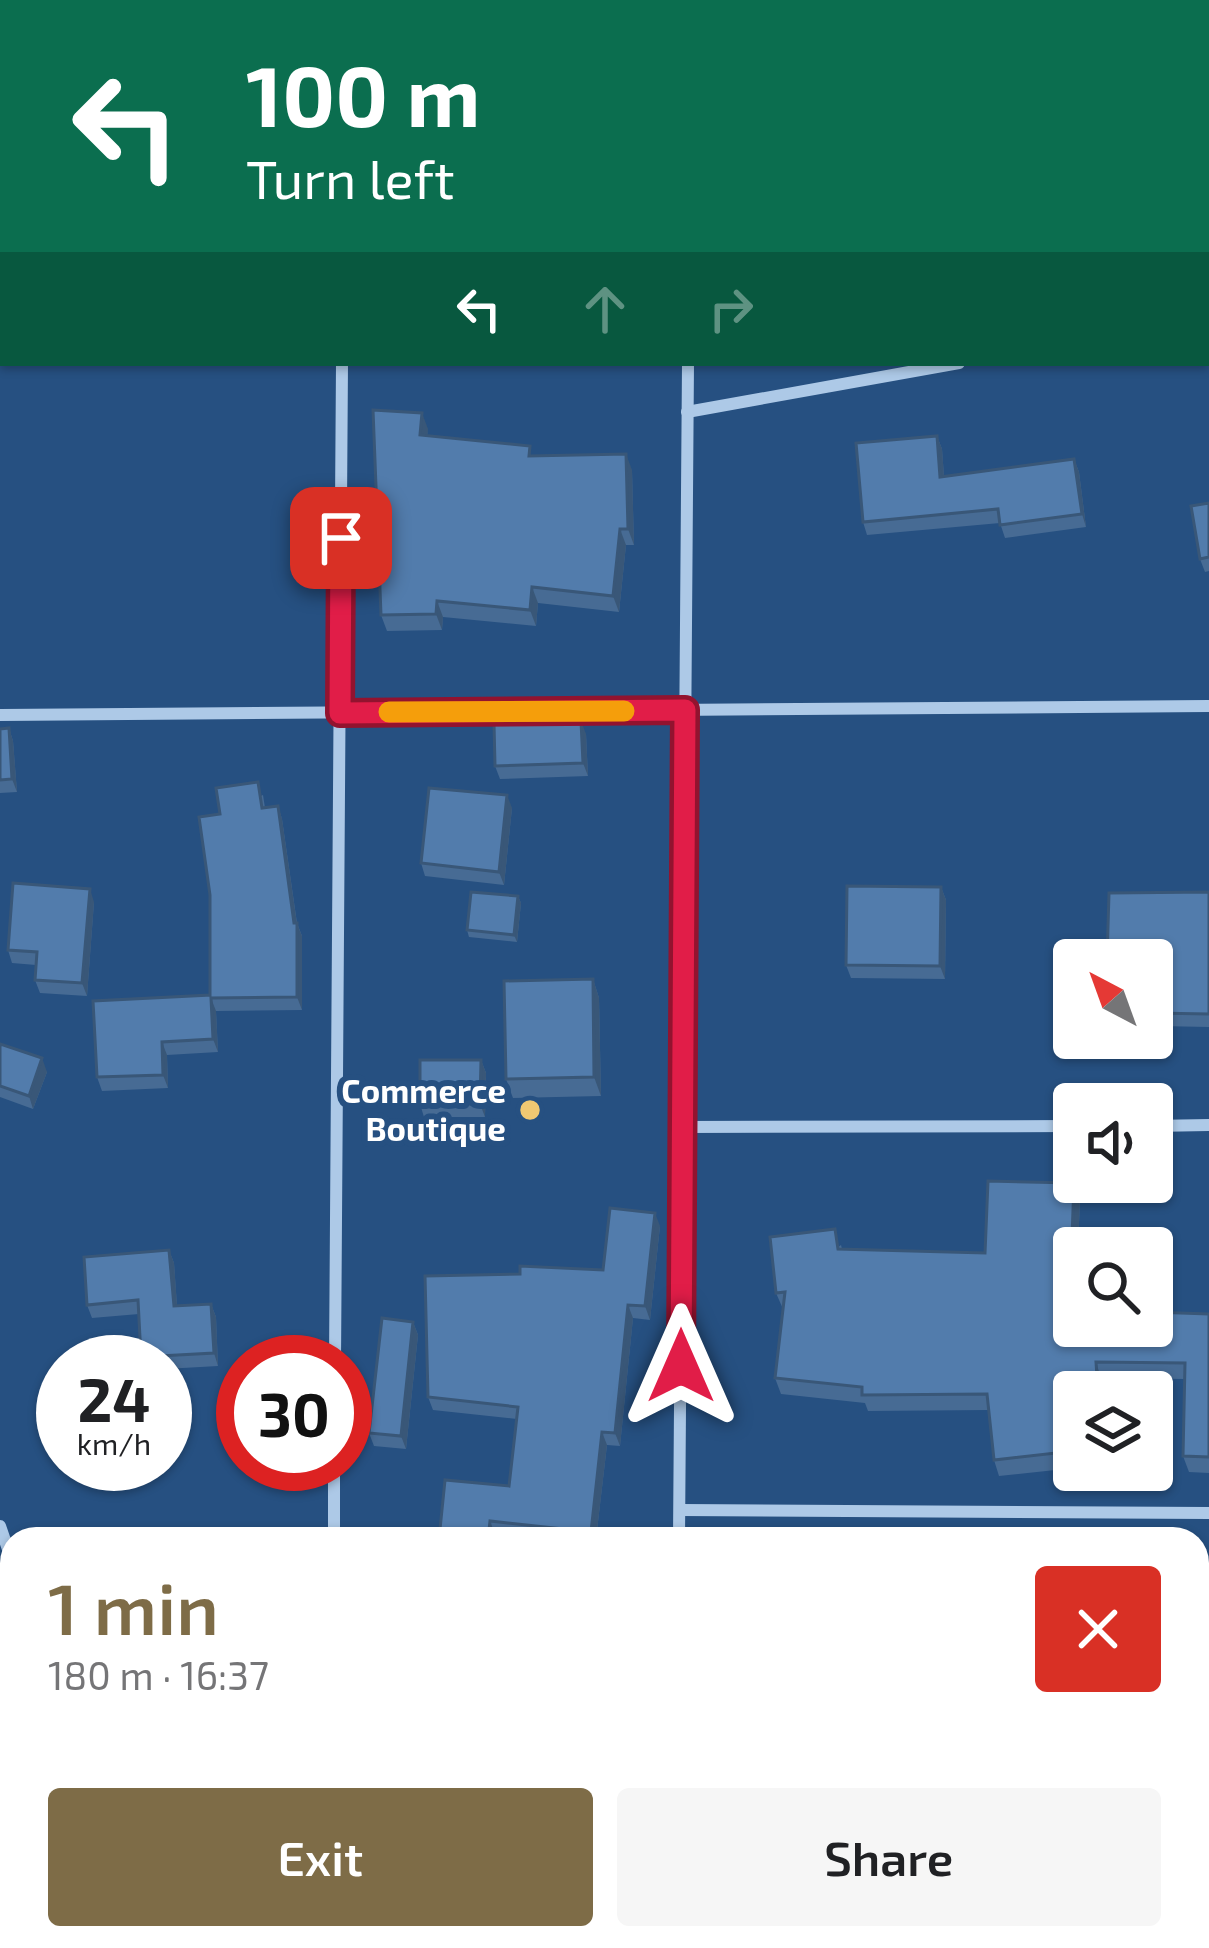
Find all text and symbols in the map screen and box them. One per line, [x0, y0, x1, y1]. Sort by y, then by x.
text: 100 m [246, 43, 480, 144]
icon: left [48, 48, 204, 204]
text: Turn left [246, 145, 455, 210]
icon: left [446, 276, 512, 342]
icon: ahead [572, 276, 638, 342]
icon: right [698, 276, 764, 342]
pin [290, 487, 392, 589]
icon: arrive [308, 505, 374, 571]
north arrow [1053, 939, 1173, 1059]
map controls [1053, 939, 1173, 1491]
place label: Commerce Boutique [341, 1070, 506, 1148]
button: sound [1053, 1083, 1173, 1203]
marker: Commerce Boutique [517, 1097, 543, 1123]
button: search [1053, 1227, 1173, 1347]
position arrow [618, 1303, 744, 1429]
speed limit sign: 30 [216, 1335, 372, 1491]
text: 24 [77, 1362, 151, 1434]
button: layers [1053, 1371, 1173, 1491]
text: km/h [77, 1425, 151, 1461]
text: 1 min [48, 1563, 219, 1649]
button: close [1035, 1566, 1161, 1692]
text: 180 m · 16:37 [48, 1651, 269, 1698]
button: Exit [48, 1788, 593, 1926]
button: Share [617, 1788, 1161, 1926]

